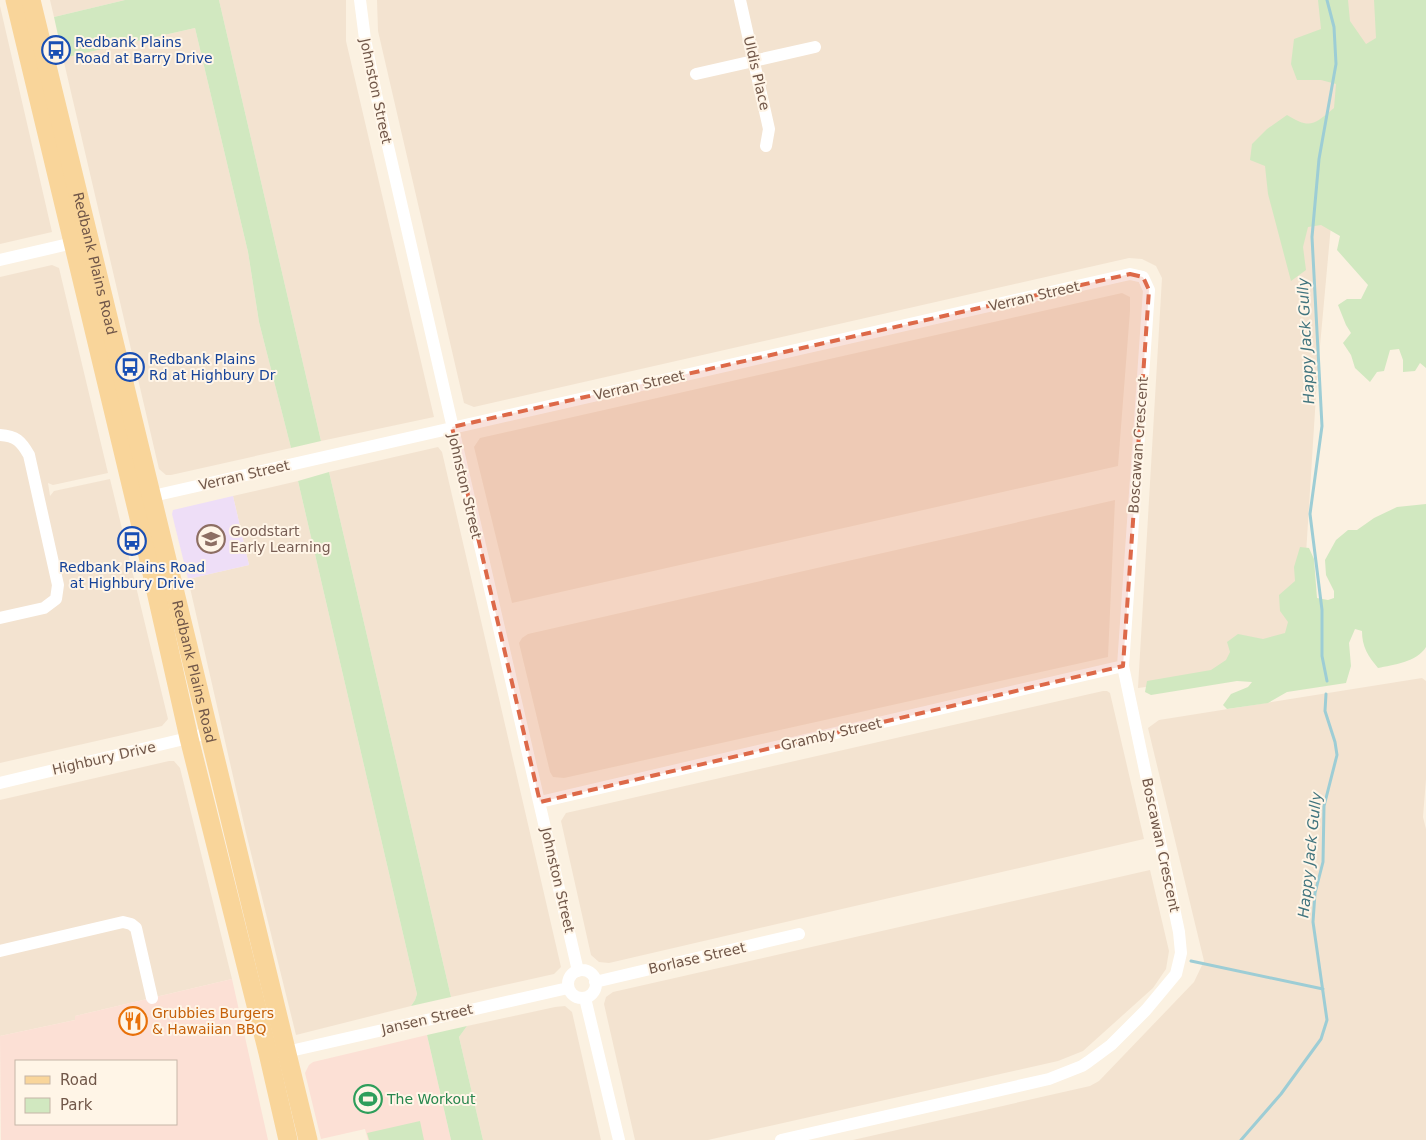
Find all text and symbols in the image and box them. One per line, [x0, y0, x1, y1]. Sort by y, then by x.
place label: Redbank Plains Road at Barry Drive [75, 34, 213, 66]
street label: Uldis Place [741, 34, 773, 112]
bus stop icon: Redbank Plains Road at Barry Drive [41, 35, 71, 65]
street label: Johnston Street [357, 36, 395, 146]
street label: Redbank Plains Road [70, 190, 120, 336]
water label: Happy Jack Gully [1294, 276, 1318, 405]
street label: Verran Street [987, 278, 1082, 314]
place label: Redbank Plains Rd at Highbury Dr [149, 351, 276, 383]
bus stop icon: Redbank Plains Rd at Highbury Dr [115, 352, 145, 382]
street label: Verran Street [592, 367, 687, 403]
street label: Boscawan Crescent [1125, 376, 1151, 514]
street label: Johnston Street [445, 431, 485, 541]
street label: Verran Street [197, 457, 292, 493]
place label: Goodstart Early Learning [230, 523, 331, 555]
school or university icon: Goodstart Early Learning [196, 524, 226, 554]
bus stop icon: Redbank Plains Road at Highbury Drive [117, 526, 147, 556]
place label: Redbank Plains Road at Highbury Drive [59, 559, 205, 591]
street label: Redbank Plains Road [169, 599, 219, 744]
street label: Gramby Street [779, 715, 883, 753]
street label: Highbury Drive [51, 738, 157, 778]
street label: Boscawan Crescent [1139, 776, 1183, 914]
water label: Happy Jack Gully [1294, 790, 1326, 919]
street label: Johnston Street [538, 825, 578, 935]
street label: Borlase Street [647, 939, 748, 977]
street label: Jansen Street [379, 1001, 475, 1038]
place label: Grubbies Burgers & Hawaiian BBQ [152, 1005, 274, 1037]
restaurant icon: Grubbies Burgers & Hawaiian BBQ [118, 1006, 148, 1036]
legend [15, 1060, 178, 1125]
text: Road [60, 1071, 98, 1089]
sports icon: The Workout [353, 1084, 383, 1114]
place label: The Workout [386, 1091, 476, 1107]
text: Park [60, 1096, 93, 1114]

